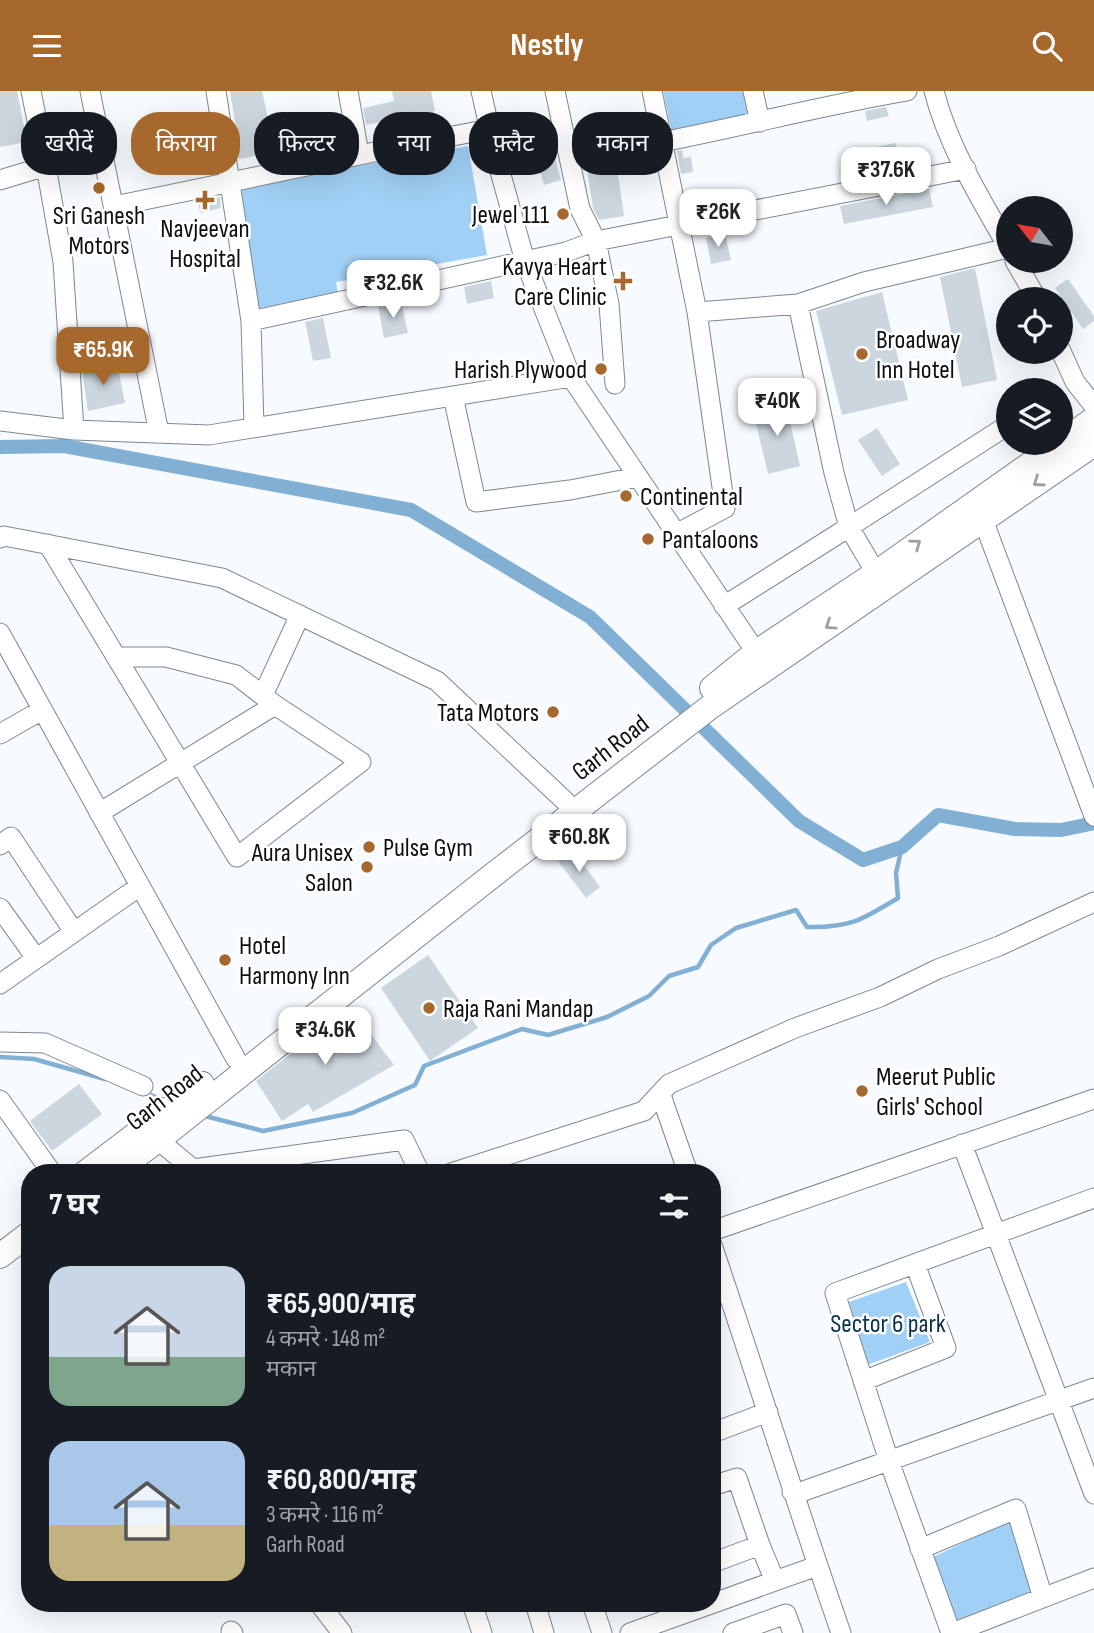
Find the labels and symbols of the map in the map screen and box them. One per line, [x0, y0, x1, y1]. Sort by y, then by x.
pin: ₹37.6K [829, 148, 943, 207]
marker: Sri Ganesh Motors [91, 180, 107, 196]
marker: Navjeevan Hospital [195, 190, 215, 210]
pin: ₹26K [677, 190, 759, 249]
north arrow [996, 196, 1073, 273]
place label: Jewel 111 [471, 200, 549, 231]
place label: Sri Ganesh Motors [53, 201, 145, 262]
marker: Jewel 111 [555, 206, 571, 222]
place label: Navjeevan Hospital [160, 214, 250, 275]
place label: Kavya Heart Care Clinic [502, 252, 607, 313]
pin: ₹32.6K [336, 261, 450, 320]
marker: Kavya Heart Care Clinic [613, 271, 633, 291]
place label: Broadway Inn Hotel [876, 325, 960, 386]
pin: ₹65.9K [46, 327, 160, 387]
marker: Broadway Inn Hotel [854, 346, 870, 362]
place label: Harish Plywood [454, 355, 587, 386]
marker: Harish Plywood [593, 361, 609, 377]
pin: ₹40K [736, 379, 818, 438]
one-way arrow [1033, 474, 1046, 486]
place label: Continental [640, 482, 743, 513]
marker: Continental [618, 488, 634, 504]
place label: Pantaloons [662, 525, 759, 556]
marker: Pantaloons [640, 531, 656, 547]
one-way arrow [908, 540, 921, 553]
one-way arrow [825, 617, 838, 629]
place label: Tata Motors [437, 698, 539, 729]
marker: Tata Motors [545, 704, 561, 720]
street label: Garh Road [566, 709, 655, 788]
pin: ₹60.8K [522, 815, 636, 874]
place label: Pulse Gym [383, 833, 473, 864]
place label: Aura Unisex Salon [251, 838, 353, 899]
marker: Pulse Gym [361, 839, 377, 855]
marker: Aura Unisex Salon [359, 859, 375, 875]
place label: Hotel Harmony Inn [239, 931, 350, 992]
marker: Hotel Harmony Inn [217, 952, 233, 968]
place label: Raja Rani Mandap [443, 994, 593, 1025]
marker: Raja Rani Mandap [421, 1000, 437, 1016]
pin: ₹34.6K [268, 1007, 382, 1067]
street label: Garh Road [120, 1059, 209, 1138]
place label: Meerut Public Girls' School [876, 1062, 996, 1123]
marker: Meerut Public Girls' School [854, 1083, 870, 1099]
park label: Sector 6 park [830, 1309, 946, 1340]

